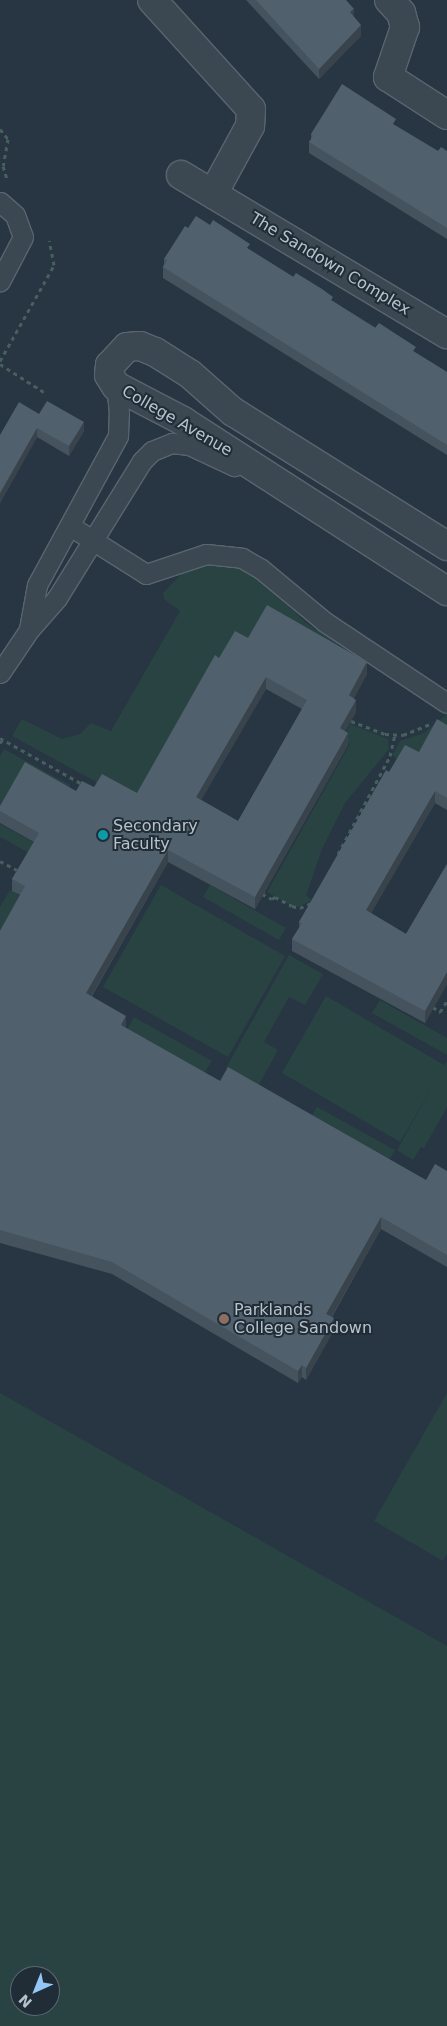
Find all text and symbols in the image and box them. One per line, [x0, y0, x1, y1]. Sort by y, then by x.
street label: The Sandown Complex [246, 209, 414, 319]
street label: College Avenue [118, 382, 236, 460]
place label: Secondary Faculty [113, 816, 198, 854]
marker: Secondary Faculty [97, 829, 109, 841]
place label: Parklands College Sandown [234, 1300, 372, 1338]
marker: Parklands College Sandown [218, 1313, 230, 1325]
north arrow [10, 1966, 60, 2016]
text: N [16, 1991, 35, 2011]

